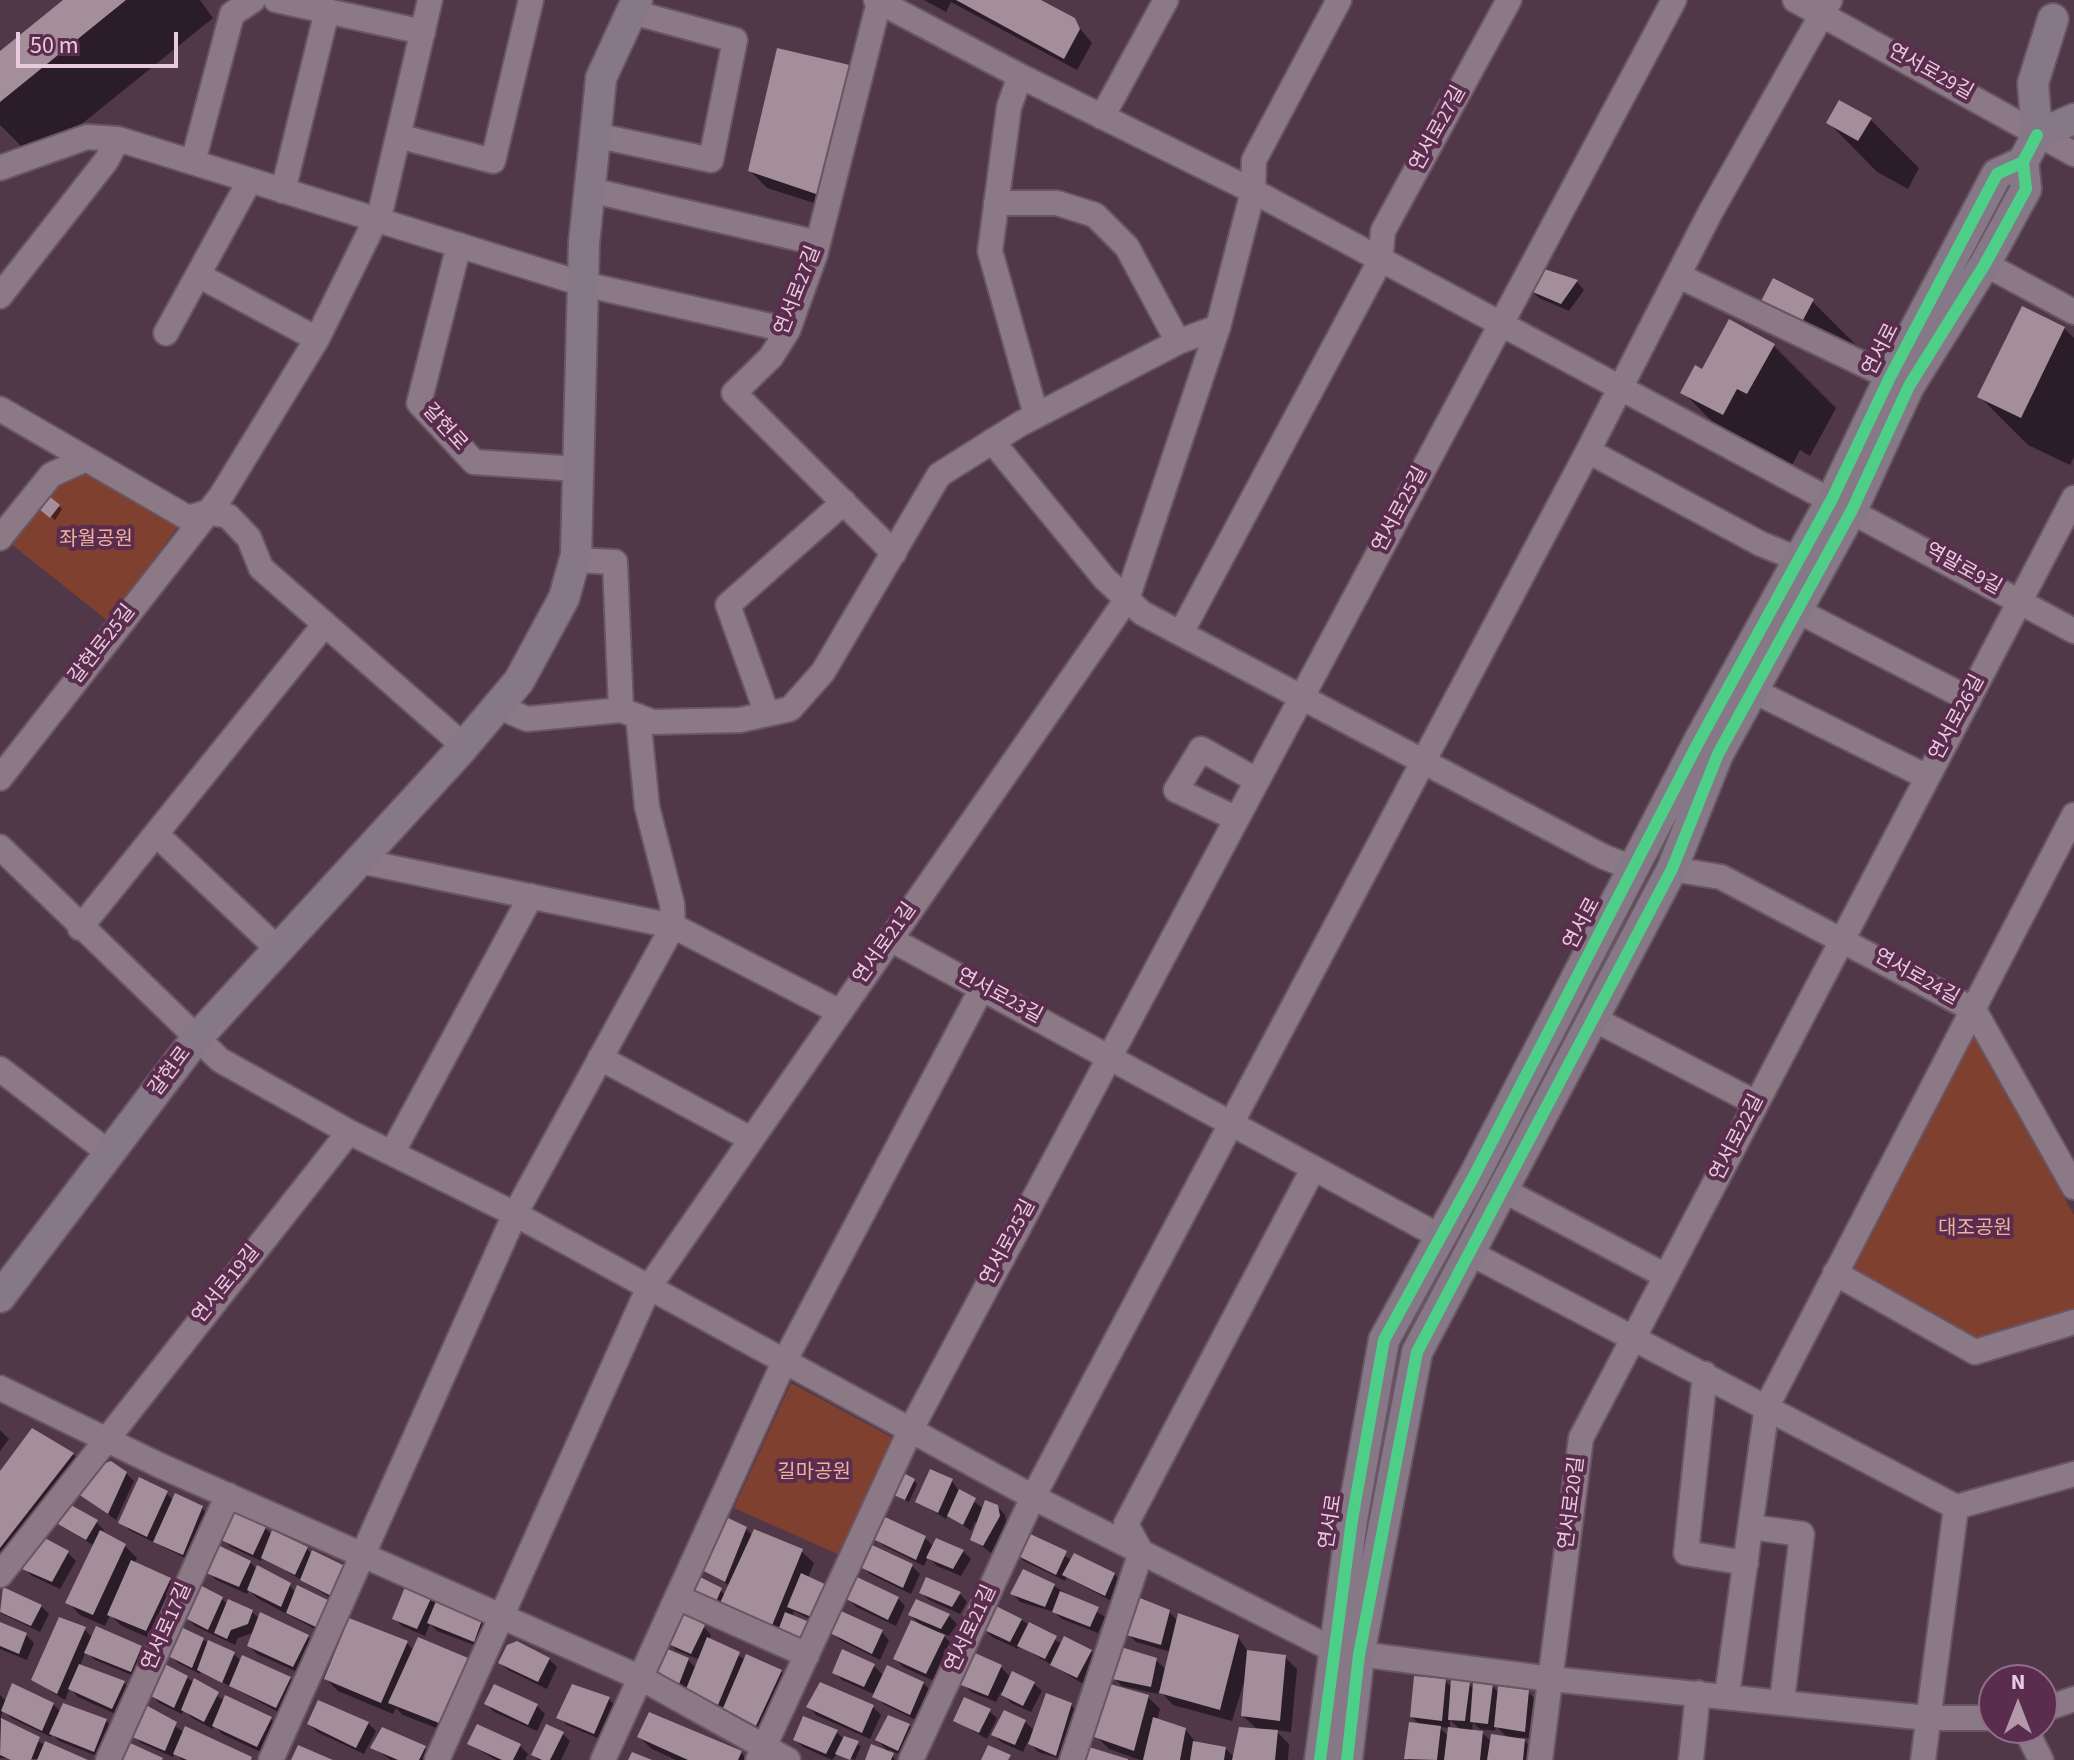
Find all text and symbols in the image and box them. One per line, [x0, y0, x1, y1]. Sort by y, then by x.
scale bar [20, 16, 182, 66]
text: 50 m [30, 28, 79, 63]
street label: 연서로29길 [1883, 40, 1977, 106]
street label: 연서로27길 [1406, 82, 1472, 176]
street label: 연서로27길 [771, 243, 827, 339]
street label: 연서로 [1859, 320, 1905, 380]
street label: 갈현로 [417, 399, 471, 457]
street label: 연서로25길 [1368, 463, 1434, 557]
park label: 좌월공원 [59, 529, 133, 553]
street label: 역말로9길 [1921, 539, 2005, 601]
street label: 갈현로25길 [65, 601, 141, 689]
street label: 연서로26길 [1925, 671, 1991, 765]
street label: 연서로 [1559, 894, 1607, 954]
street label: 연서로21길 [849, 899, 923, 989]
street label: 연서로24길 [1869, 945, 1963, 1011]
street label: 연서로23길 [952, 964, 1046, 1030]
street label: 갈현로 [145, 1043, 197, 1101]
street label: 연서로22길 [1706, 1091, 1770, 1185]
street label: 연서로25길 [976, 1196, 1042, 1290]
park label: 대조공원 [1938, 1218, 2012, 1242]
street label: 연서로19길 [188, 1241, 266, 1329]
street label: 연서로20길 [1555, 1455, 1591, 1551]
park label: 길마공원 [777, 1462, 851, 1486]
street label: 연서로 [1316, 1493, 1348, 1551]
street label: 연서로17길 [138, 1579, 198, 1675]
street label: 연서로21길 [941, 1582, 1003, 1676]
north arrow [1978, 1664, 2058, 1744]
text: N [2011, 1666, 2025, 1698]

